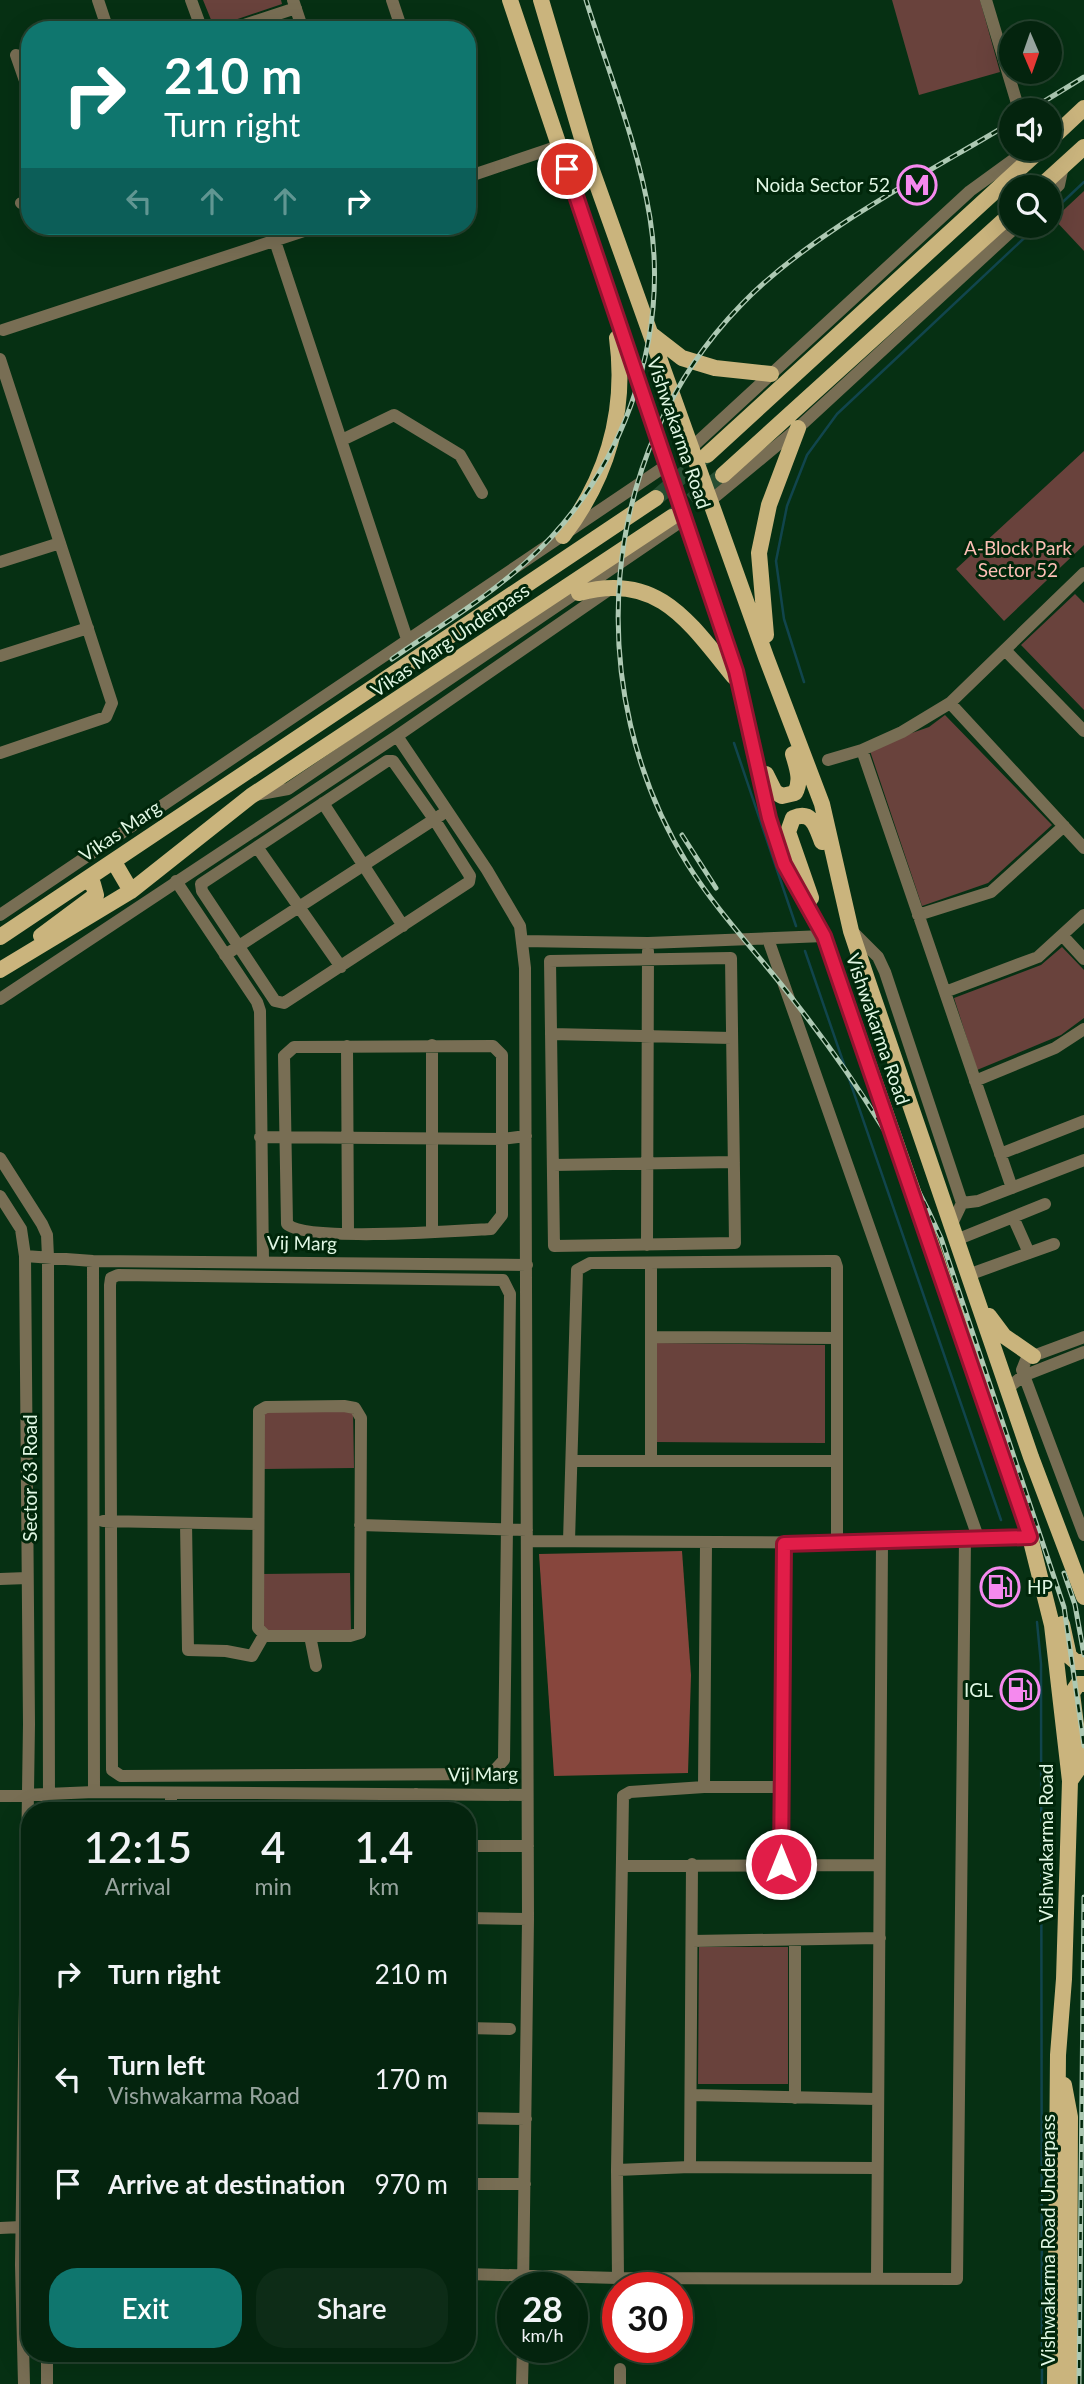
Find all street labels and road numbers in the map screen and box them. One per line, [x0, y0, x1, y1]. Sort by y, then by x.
street label: Vishwakarma Road [643, 354, 716, 512]
street label: Vikas Marg Underpass [366, 578, 533, 701]
street label: Vikas Marg [75, 795, 165, 866]
street label: Vishwakarma Road [842, 950, 915, 1108]
street label: Vij Marg [267, 1230, 337, 1255]
street label: Sector 63 Road [18, 1414, 41, 1542]
street label: Vij Marg [448, 1761, 518, 1786]
street label: Vishwakarma Road [1034, 1764, 1057, 1922]
street label: Vishwakarma Road Underpass [1036, 2114, 1059, 2366]

